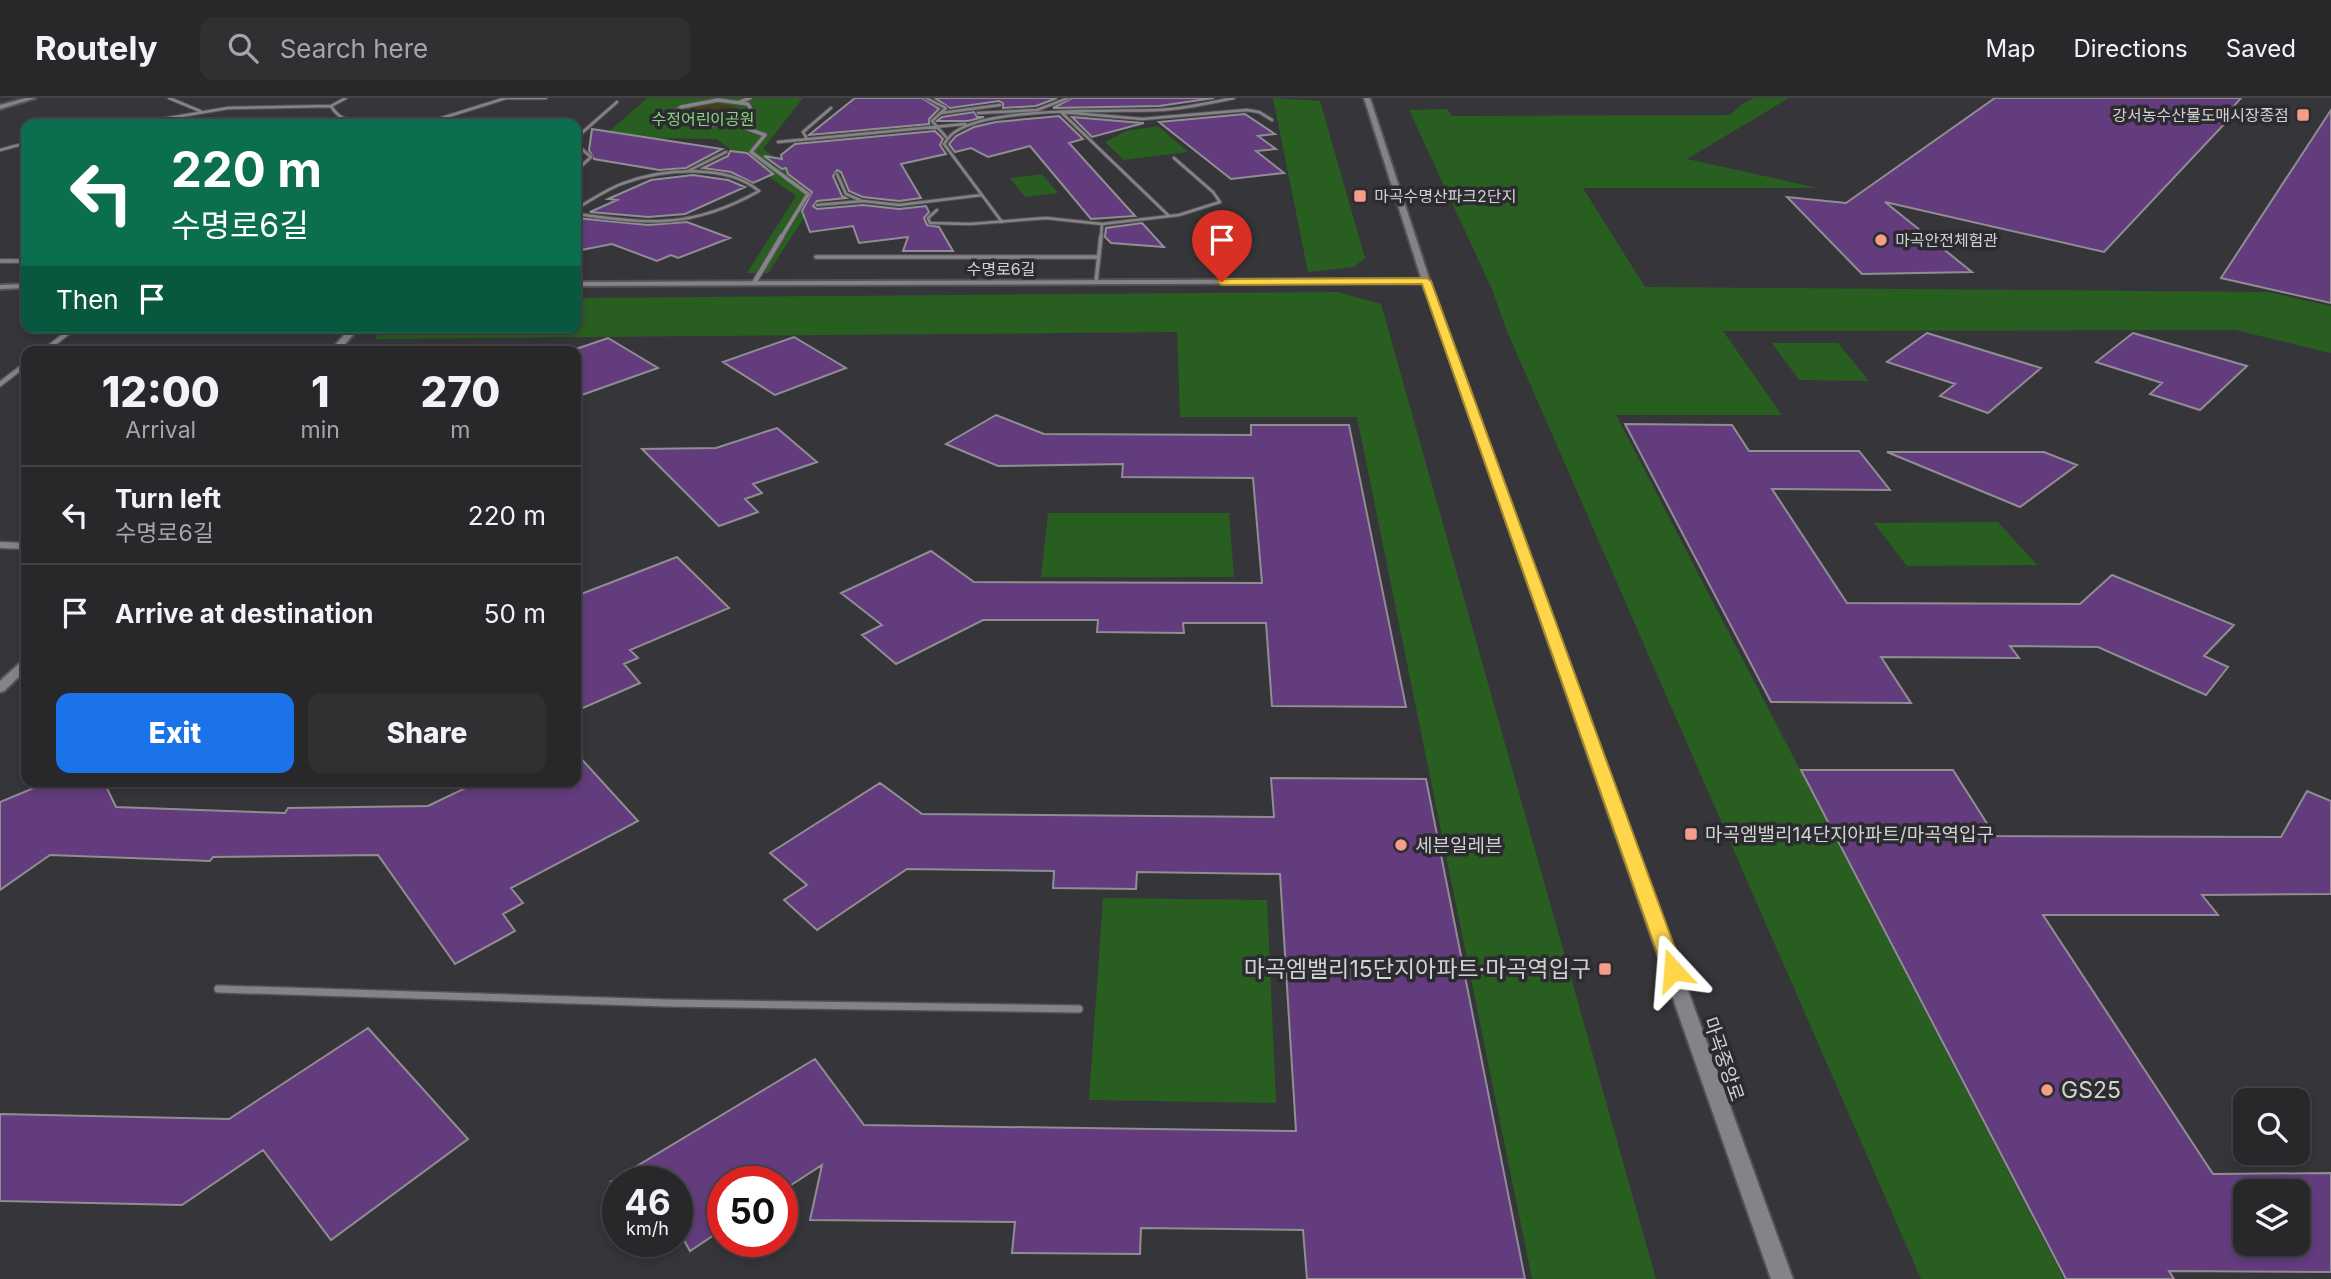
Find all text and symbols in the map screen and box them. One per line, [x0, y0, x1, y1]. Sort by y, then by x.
search box [200, 17, 690, 80]
text: Routely [35, 28, 158, 68]
icon: search [224, 29, 262, 67]
text: Search here [280, 33, 428, 64]
text: Map [1986, 34, 2035, 63]
text: Directions [2073, 34, 2188, 63]
text: Saved [2226, 34, 2296, 63]
place label: 강서농수산물도매시장종점 [2112, 105, 2289, 125]
marker: 강서농수산물도매시장종점 [2295, 107, 2311, 123]
park label: 수정어린이공원 [651, 109, 755, 129]
text: 220 m [171, 140, 322, 199]
icon: left [56, 147, 147, 238]
place label: 마곡수명산파크2단지 [1374, 186, 1516, 206]
marker: 마곡수명산파크2단지 [1352, 188, 1368, 204]
text: 수명로6길 [171, 206, 309, 245]
pin [1192, 210, 1252, 282]
icon: arrive [1203, 221, 1241, 259]
place label: 마곡안전체험관 [1895, 230, 1998, 250]
marker: 마곡안전체험관 [1873, 232, 1889, 248]
street label: 수명로6길 [967, 259, 1035, 279]
icon: arrive [133, 280, 171, 318]
text: Then [56, 284, 119, 315]
text: 12:00 [102, 366, 220, 417]
text: 1 [311, 366, 329, 417]
text: 270 [420, 366, 500, 417]
text: Arrival [125, 416, 196, 444]
text: min [301, 416, 340, 444]
text: m [450, 416, 470, 444]
text: Turn left [115, 483, 221, 514]
icon: left [56, 496, 94, 534]
text: 220 m [468, 500, 546, 531]
text: 수명로6길 [115, 519, 214, 547]
icon: arrive [56, 594, 94, 632]
text: Arrive at destination [115, 598, 374, 629]
text: 50 m [484, 598, 546, 629]
button: Exit [56, 693, 294, 773]
button: Share [308, 693, 546, 773]
place label: 마곡엠밸리14단지아파트/마곡역입구 [1705, 823, 1994, 846]
marker: 마곡엠밸리14단지아파트/마곡역입구 [1683, 826, 1699, 842]
place label: 세븐일레븐 [1415, 834, 1502, 857]
marker: 세븐일레븐 [1393, 837, 1409, 853]
position arrow [1636, 933, 1710, 1007]
place label: 마곡엠밸리15단지아파트·마곡역입구 [1244, 955, 1591, 983]
marker: 마곡엠밸리15단지아파트·마곡역입구 [1597, 961, 1613, 977]
street label: 마곡중앙로 [1698, 1014, 1749, 1104]
place label: GS25 [2061, 1076, 2121, 1104]
marker: GS25 [2039, 1082, 2055, 1098]
map controls [2233, 1088, 2310, 1256]
button: search [2233, 1088, 2310, 1165]
speed limit sign: 50 [707, 1166, 798, 1257]
button: layers [2233, 1179, 2310, 1256]
text: 46 [624, 1181, 671, 1223]
text: km/h [626, 1218, 669, 1239]

